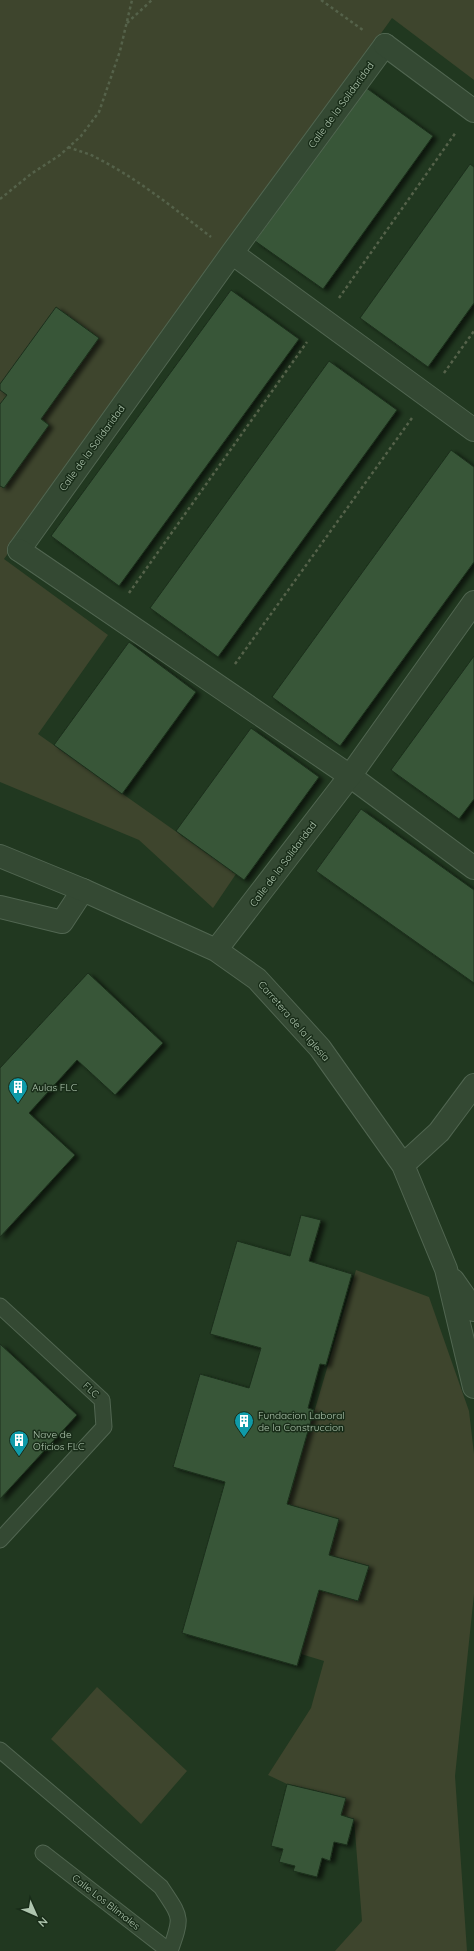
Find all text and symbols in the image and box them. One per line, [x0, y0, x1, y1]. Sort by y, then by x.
street label: Calle de la Solidaridad [305, 59, 377, 151]
street label: Calle de la Solidaridad [56, 402, 128, 494]
street label: Calle de la Solidaridad [247, 819, 319, 909]
street label: Carretera de la Iglesia [256, 978, 332, 1064]
building icon: Aulas FLC [7, 1076, 29, 1104]
place label: Aulas FLC [32, 1081, 78, 1094]
street label: FLC [80, 1379, 102, 1401]
place label: Fundacion Laboral de la Construccion [258, 1409, 345, 1434]
building icon: Fundacion Laboral de la Construccion [233, 1410, 255, 1438]
place label: Nave de Oficios FLC [33, 1428, 85, 1453]
building icon: Nave de Oficios FLC [8, 1429, 30, 1457]
street label: Calle Los Blimales [69, 1871, 143, 1933]
north arrow [16, 1895, 56, 1935]
text: N [35, 1914, 51, 1930]

